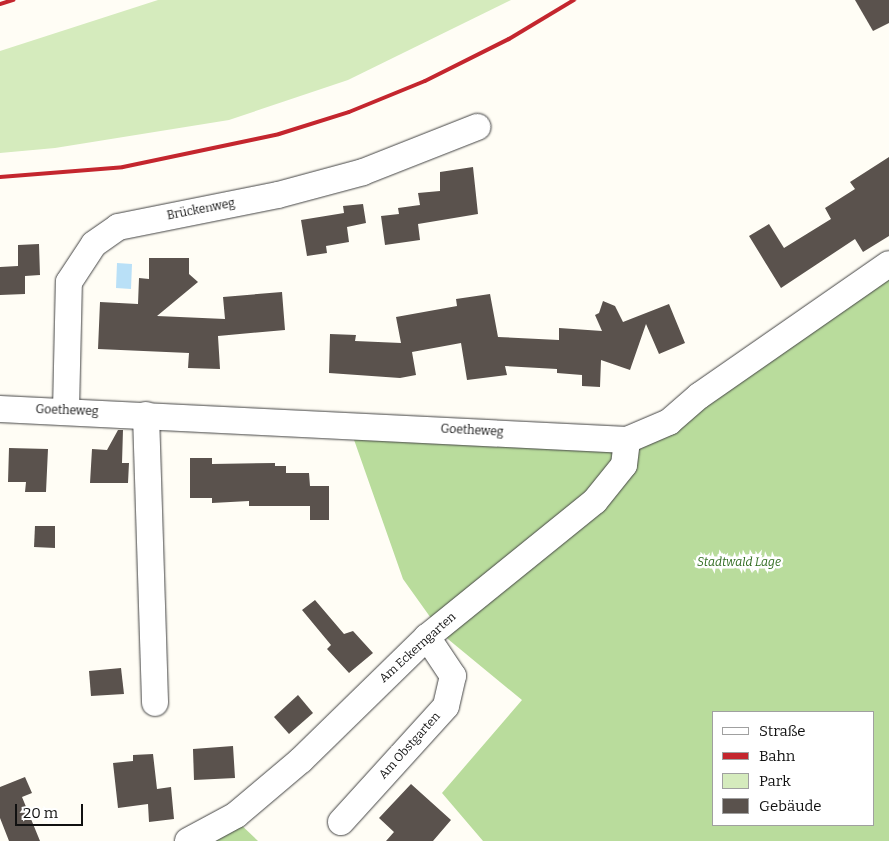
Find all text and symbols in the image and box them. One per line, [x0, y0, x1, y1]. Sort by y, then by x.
street label: Brückenweg [166, 196, 236, 224]
street label: Goetheweg [35, 403, 99, 419]
street label: Goetheweg [440, 422, 504, 440]
park label: Stadtwald Lage [697, 556, 781, 570]
street label: Am Eckerngarten [377, 610, 459, 686]
street label: Am Obstgarten [376, 710, 444, 782]
legend [712, 711, 874, 826]
text: Straße [759, 722, 805, 740]
text: Bahn [759, 747, 795, 765]
text: Park [759, 772, 791, 790]
scale bar [18, 794, 85, 826]
text: Gebäude [759, 797, 822, 815]
text: 20 m [23, 804, 58, 822]

